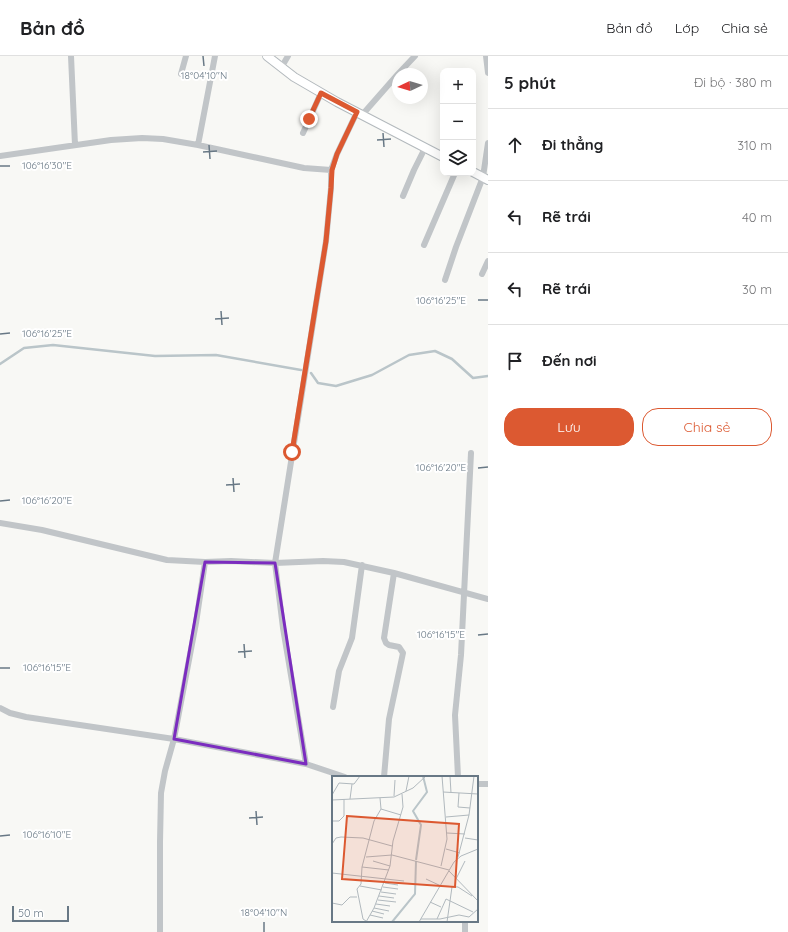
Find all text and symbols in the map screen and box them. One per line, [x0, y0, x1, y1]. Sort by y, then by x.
text: Bản đồ [20, 16, 85, 40]
text: Bản đồ [606, 19, 653, 37]
text: Lớp [675, 19, 699, 37]
text: Chia sẻ [721, 19, 768, 37]
north arrow [392, 68, 428, 104]
map controls [440, 68, 476, 176]
button: + [440, 68, 476, 104]
text: 18°04'10"N [181, 69, 227, 82]
text: 5 phút [504, 72, 556, 93]
text: Đi bộ · 380 m [694, 74, 772, 90]
button: − [440, 104, 476, 140]
route end [300, 110, 318, 128]
icon: ahead [504, 134, 526, 156]
text: Đi thẳng [542, 135, 603, 154]
text: 310 m [737, 137, 772, 153]
button: layers [440, 140, 476, 176]
text: 106°16'30"E [22, 159, 72, 172]
icon: left [504, 206, 526, 228]
text: Rẽ trái [542, 207, 591, 226]
text: 40 m [742, 209, 772, 225]
icon: left [504, 278, 526, 300]
text: Rẽ trái [542, 279, 591, 298]
text: 30 m [742, 281, 772, 297]
text: 106°16'25"E [416, 294, 466, 307]
text: 106°16'25"E [22, 327, 72, 340]
icon: arrive [504, 350, 526, 372]
text: Đến nơi [542, 351, 597, 370]
button: Lưu [504, 408, 634, 446]
button: Chia sẻ [642, 408, 772, 446]
route start [283, 443, 301, 461]
text: 106°16'20"E [416, 461, 466, 474]
text: 106°16'20"E [22, 494, 72, 507]
text: 106°16'15"E [417, 628, 465, 641]
text: 106°16'15"E [23, 661, 71, 674]
inset map [332, 776, 478, 922]
text: 106°16'10"E [23, 828, 72, 841]
scale bar [12, 904, 69, 923]
text: 50 m [18, 906, 44, 920]
text: 18°04'10"N [241, 906, 287, 919]

